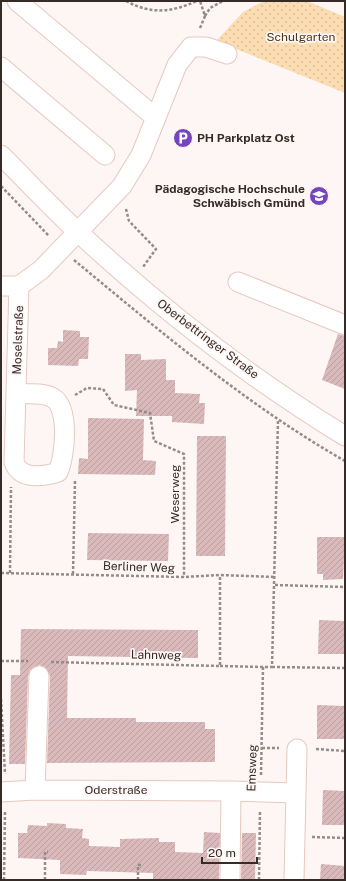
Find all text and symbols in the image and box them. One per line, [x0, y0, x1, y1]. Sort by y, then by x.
park label: Schulgarten [267, 30, 336, 44]
parking icon: PH Parkplatz Ost [172, 127, 194, 149]
place label: PH Parkplatz Ost [197, 131, 295, 145]
place label: Pädagogische Hochschule Schwäbisch Gmünd [155, 182, 305, 210]
school or university icon: Pädagogische Hochschule Schwäbisch Gmünd [308, 185, 330, 207]
street label: Oberbettringer Straße [154, 296, 262, 382]
street label: Moselstraße [10, 305, 26, 375]
street label: Weserweg [168, 465, 182, 523]
street label: Berliner Weg [103, 559, 175, 575]
street label: Lahnweg [131, 648, 181, 662]
street label: Emsweg [244, 744, 260, 792]
street label: Oderstraße [85, 783, 148, 797]
scale bar [202, 839, 257, 865]
text: 20 m [208, 846, 236, 860]

